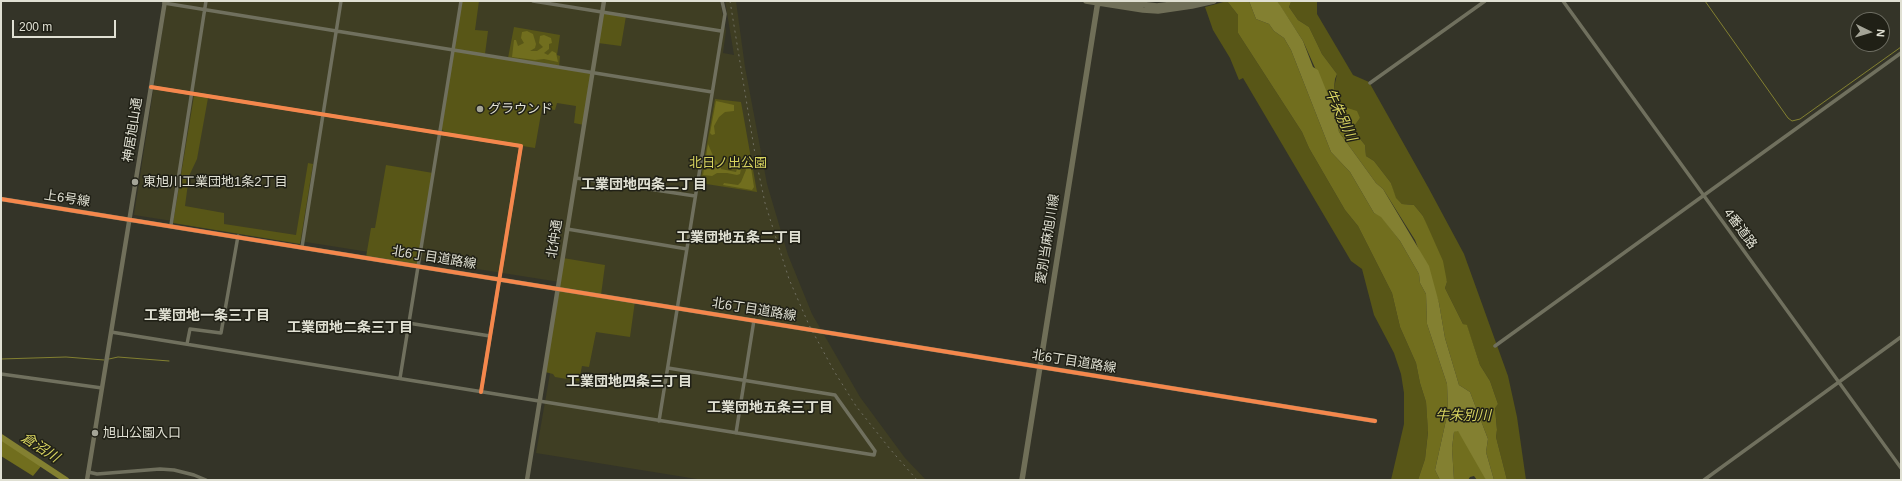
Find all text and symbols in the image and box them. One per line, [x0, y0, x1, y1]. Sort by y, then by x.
scale bar [14, 12, 118, 38]
north arrow [1850, 12, 1890, 52]
text: 200 m [19, 20, 52, 34]
text: N [1875, 28, 1887, 37]
water label: 牛朱別川 [1321, 86, 1359, 144]
street label: 神居旭山通 [120, 97, 146, 163]
place label: グラウンド [488, 101, 553, 117]
marker: グラウンド [475, 104, 485, 114]
park label: 北日ノ出公園 [689, 155, 767, 171]
place label: 東旭川工業団地1条2丁目 [143, 174, 287, 190]
marker: 東旭川工業団地1条2丁目 [130, 177, 140, 187]
district label: 工業団地四条二丁目 [581, 177, 707, 193]
street label: 上6号線 [43, 188, 91, 210]
street label: 愛別当麻旭川線 [1033, 193, 1063, 285]
street label: 4番道路 [1720, 206, 1760, 252]
street label: 北仲通 [544, 219, 566, 259]
district label: 工業団地五条二丁目 [676, 230, 802, 246]
street label: 北6丁目道路線 [391, 244, 477, 272]
street label: 北6丁目道路線 [711, 296, 797, 324]
district label: 工業団地一条三丁目 [144, 308, 270, 324]
district label: 工業団地二条三丁目 [287, 320, 413, 336]
street label: 北6丁目道路線 [1031, 348, 1117, 376]
district label: 工業団地四条三丁目 [566, 374, 692, 390]
district label: 工業団地五条三丁目 [707, 400, 833, 416]
water label: 牛朱別川 [1435, 408, 1491, 424]
place label: 旭山公園入口 [103, 425, 181, 441]
marker: 旭山公園入口 [90, 428, 100, 438]
water label: 倉沼川 [18, 430, 62, 466]

